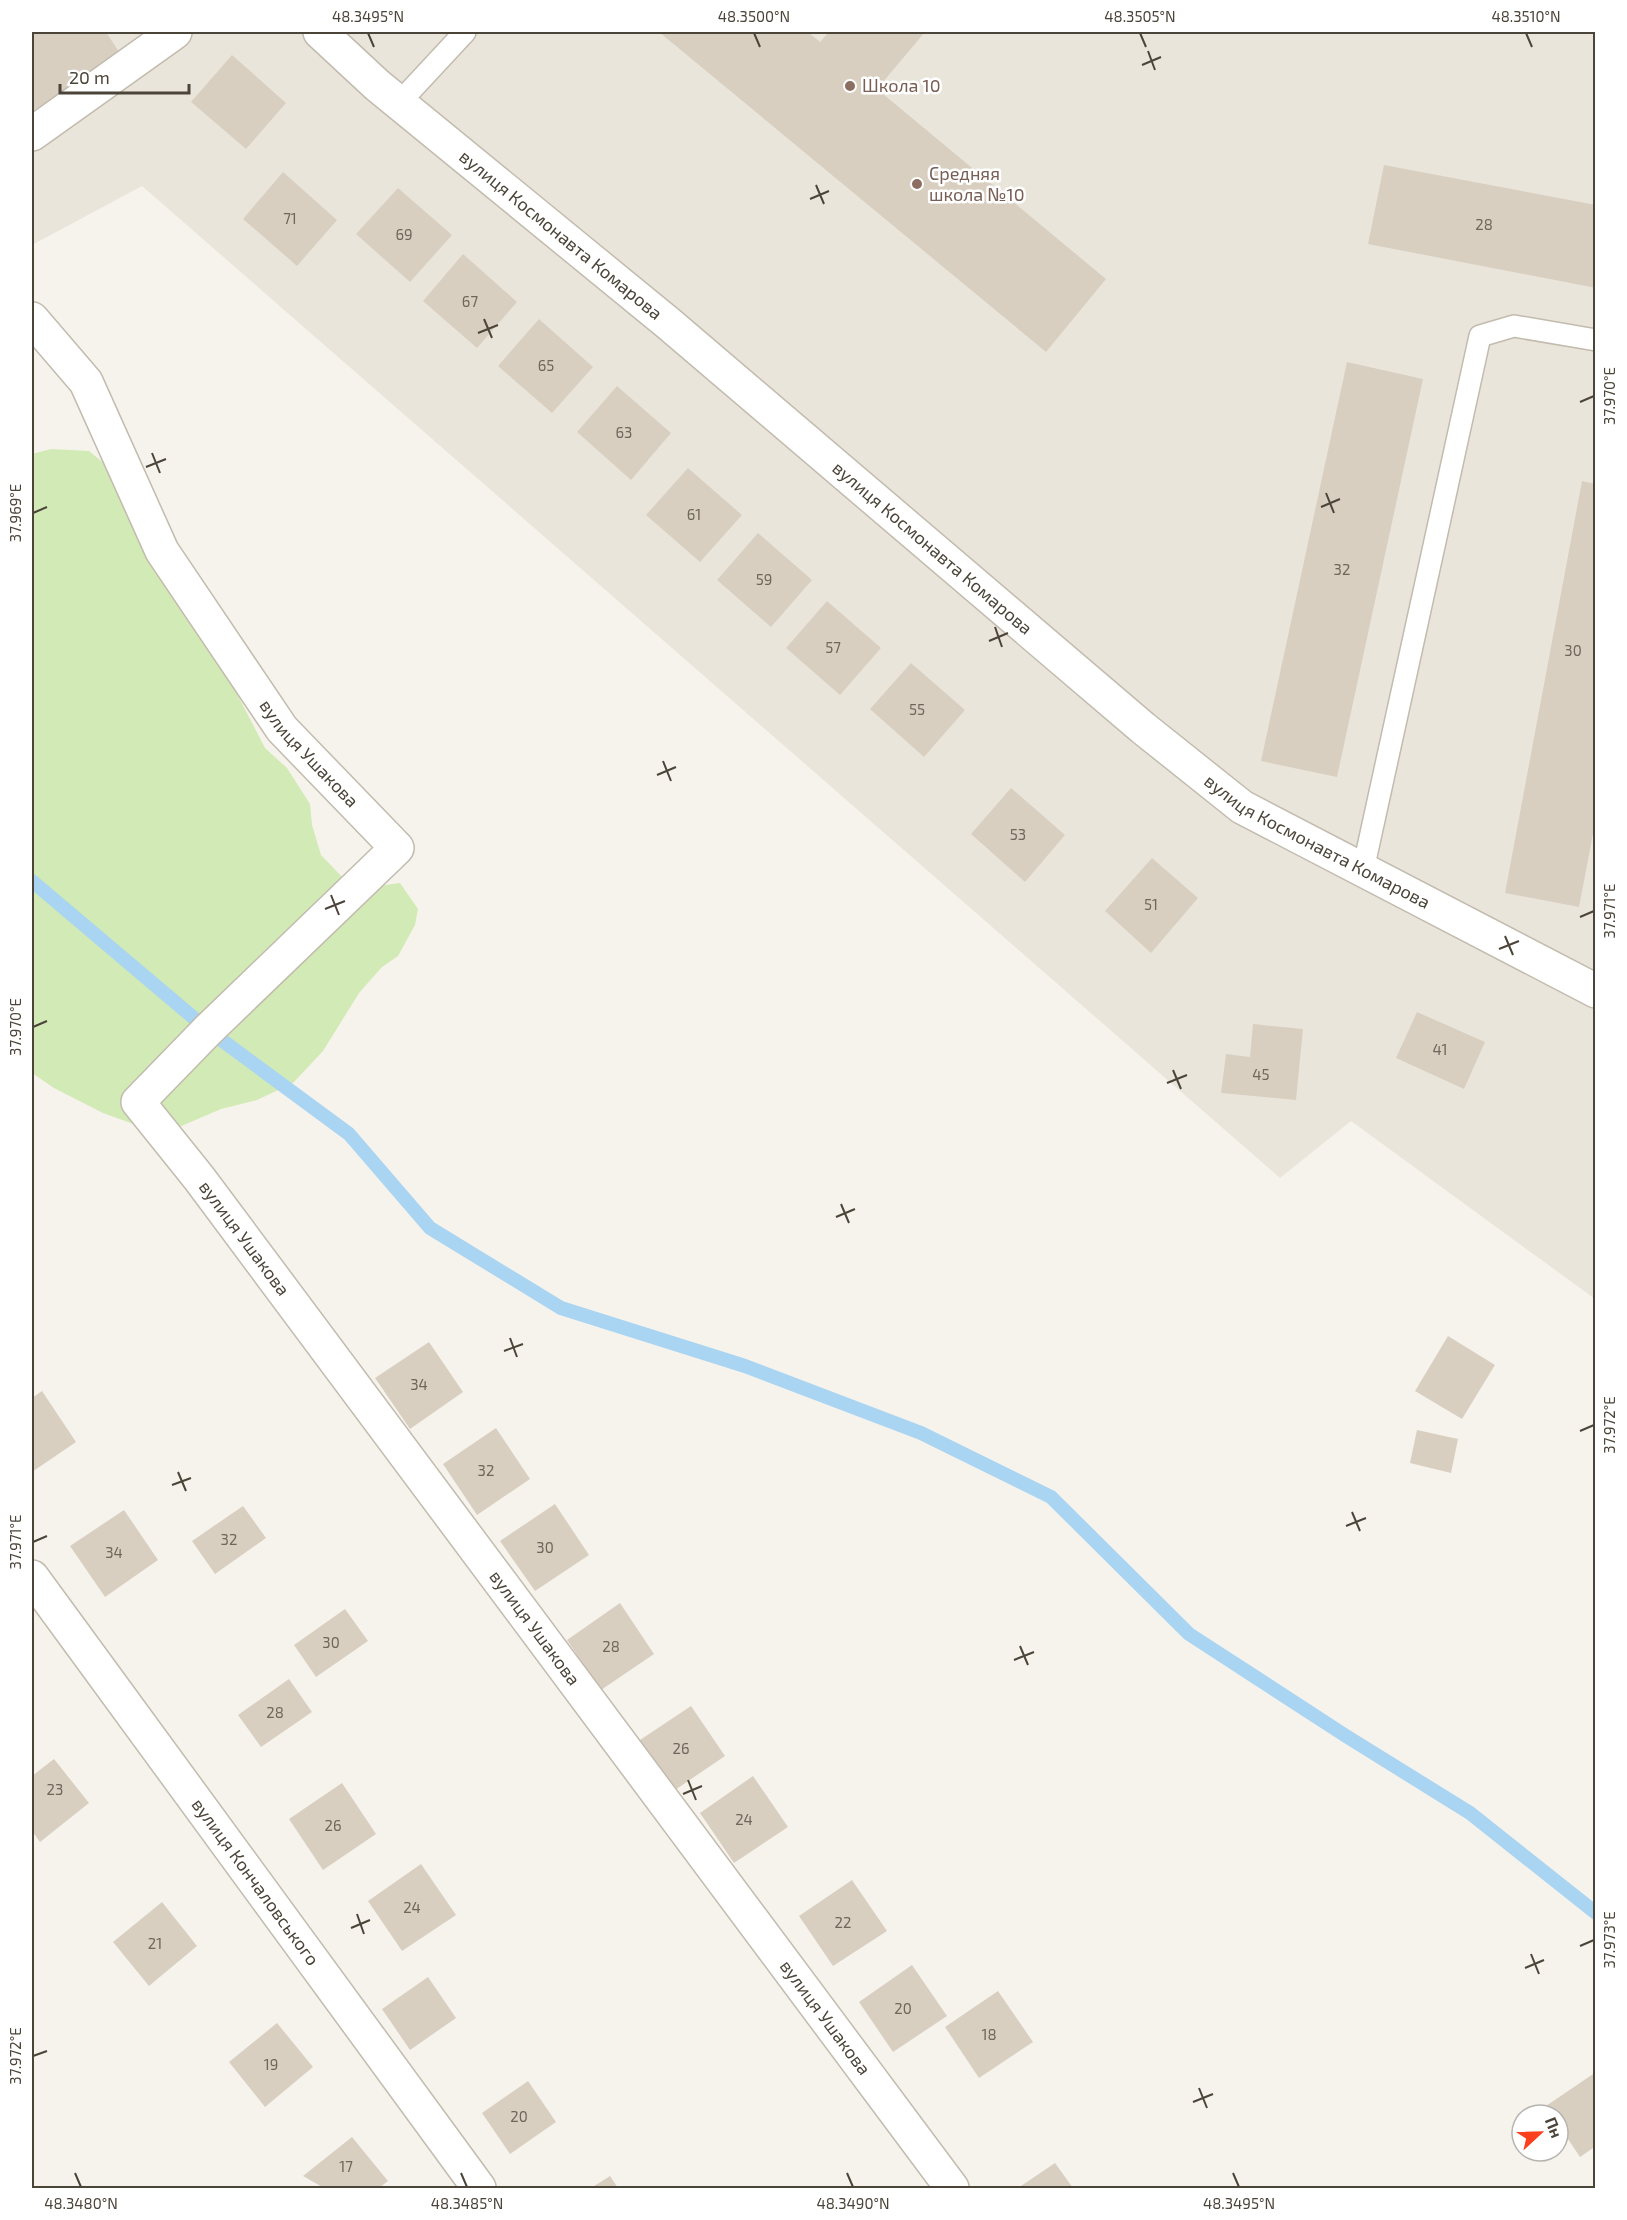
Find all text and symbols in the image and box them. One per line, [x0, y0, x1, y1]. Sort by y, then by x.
text: 48.3495°N [332, 7, 404, 25]
text: 48.3500°N [718, 7, 790, 25]
text: 48.3505°N [1104, 7, 1176, 25]
text: 48.3510°N [1491, 7, 1561, 25]
scale bar [60, 57, 189, 95]
text: 20 m [69, 66, 110, 88]
place label: Школа 10 [862, 74, 941, 96]
marker: Школа 10 [843, 79, 857, 93]
street label: вулиця Космонавта Комарова [455, 145, 667, 324]
place label: Средняя школа №10 [929, 162, 1025, 205]
marker: Средняя школа №10 [910, 177, 924, 191]
house number: 71 [283, 209, 297, 227]
house number: 28 [1475, 215, 1493, 233]
house number: 69 [395, 225, 413, 243]
house number: 67 [462, 292, 478, 310]
house number: 65 [538, 356, 554, 374]
text: 37.970°E [1600, 367, 1618, 425]
house number: 63 [616, 423, 632, 441]
street label: вулиця Космонавта Комарова [828, 456, 1037, 639]
text: 37.969°E [6, 484, 24, 542]
house number: 61 [687, 505, 701, 523]
house number: 32 [1334, 560, 1350, 578]
house number: 59 [756, 570, 772, 588]
house number: 57 [825, 638, 841, 656]
house number: 30 [1564, 641, 1582, 659]
street label: вулиця Ушакова [255, 695, 364, 811]
house number: 55 [909, 700, 925, 718]
street label: вулиця Космонавта Комарова [1200, 769, 1434, 913]
house number: 53 [1010, 825, 1026, 843]
text: 37.971°E [1600, 884, 1618, 938]
house number: 51 [1144, 895, 1158, 913]
text: 37.970°E [6, 998, 24, 1056]
house number: 41 [1432, 1040, 1448, 1058]
house number: 45 [1252, 1065, 1270, 1083]
street label: вулиця Ушакова [195, 1176, 295, 1300]
house number: 34 [410, 1375, 428, 1393]
text: 37.972°E [1600, 1396, 1618, 1454]
house number: 32 [478, 1461, 494, 1479]
text: 37.971°E [6, 1515, 24, 1569]
house number: 32 [221, 1530, 237, 1548]
house number: 30 [536, 1538, 554, 1556]
house number: 34 [105, 1543, 123, 1561]
street label: вулиця Ушакова [485, 1566, 585, 1689]
house number: 30 [322, 1633, 340, 1651]
house number: 28 [602, 1637, 620, 1655]
house number: 28 [266, 1703, 284, 1721]
house number: 26 [672, 1739, 690, 1757]
house number: 23 [47, 1780, 63, 1798]
street label: вулиця Кончаловського [188, 1794, 324, 1969]
house number: 24 [735, 1810, 753, 1828]
house number: 26 [324, 1816, 342, 1834]
house number: 24 [403, 1898, 421, 1916]
text: 37.973°E [1600, 1911, 1618, 1969]
house number: 22 [835, 1913, 851, 1931]
house number: 21 [148, 1934, 162, 1952]
street label: вулиця Ушакова [776, 1955, 876, 2079]
house number: 20 [894, 1999, 912, 2017]
house number: 18 [981, 2025, 997, 2043]
text: 37.972°E [6, 2027, 24, 2085]
house number: 19 [264, 2055, 278, 2073]
north arrow [1510, 2103, 1570, 2163]
house number: 20 [510, 2107, 528, 2125]
text: Пн [1542, 2114, 1567, 2140]
house number: 17 [339, 2157, 353, 2175]
text: 48.3480°N [44, 2194, 118, 2212]
text: 48.3485°N [431, 2194, 503, 2212]
text: 48.3490°N [817, 2194, 889, 2212]
text: 48.3495°N [1203, 2194, 1275, 2212]

